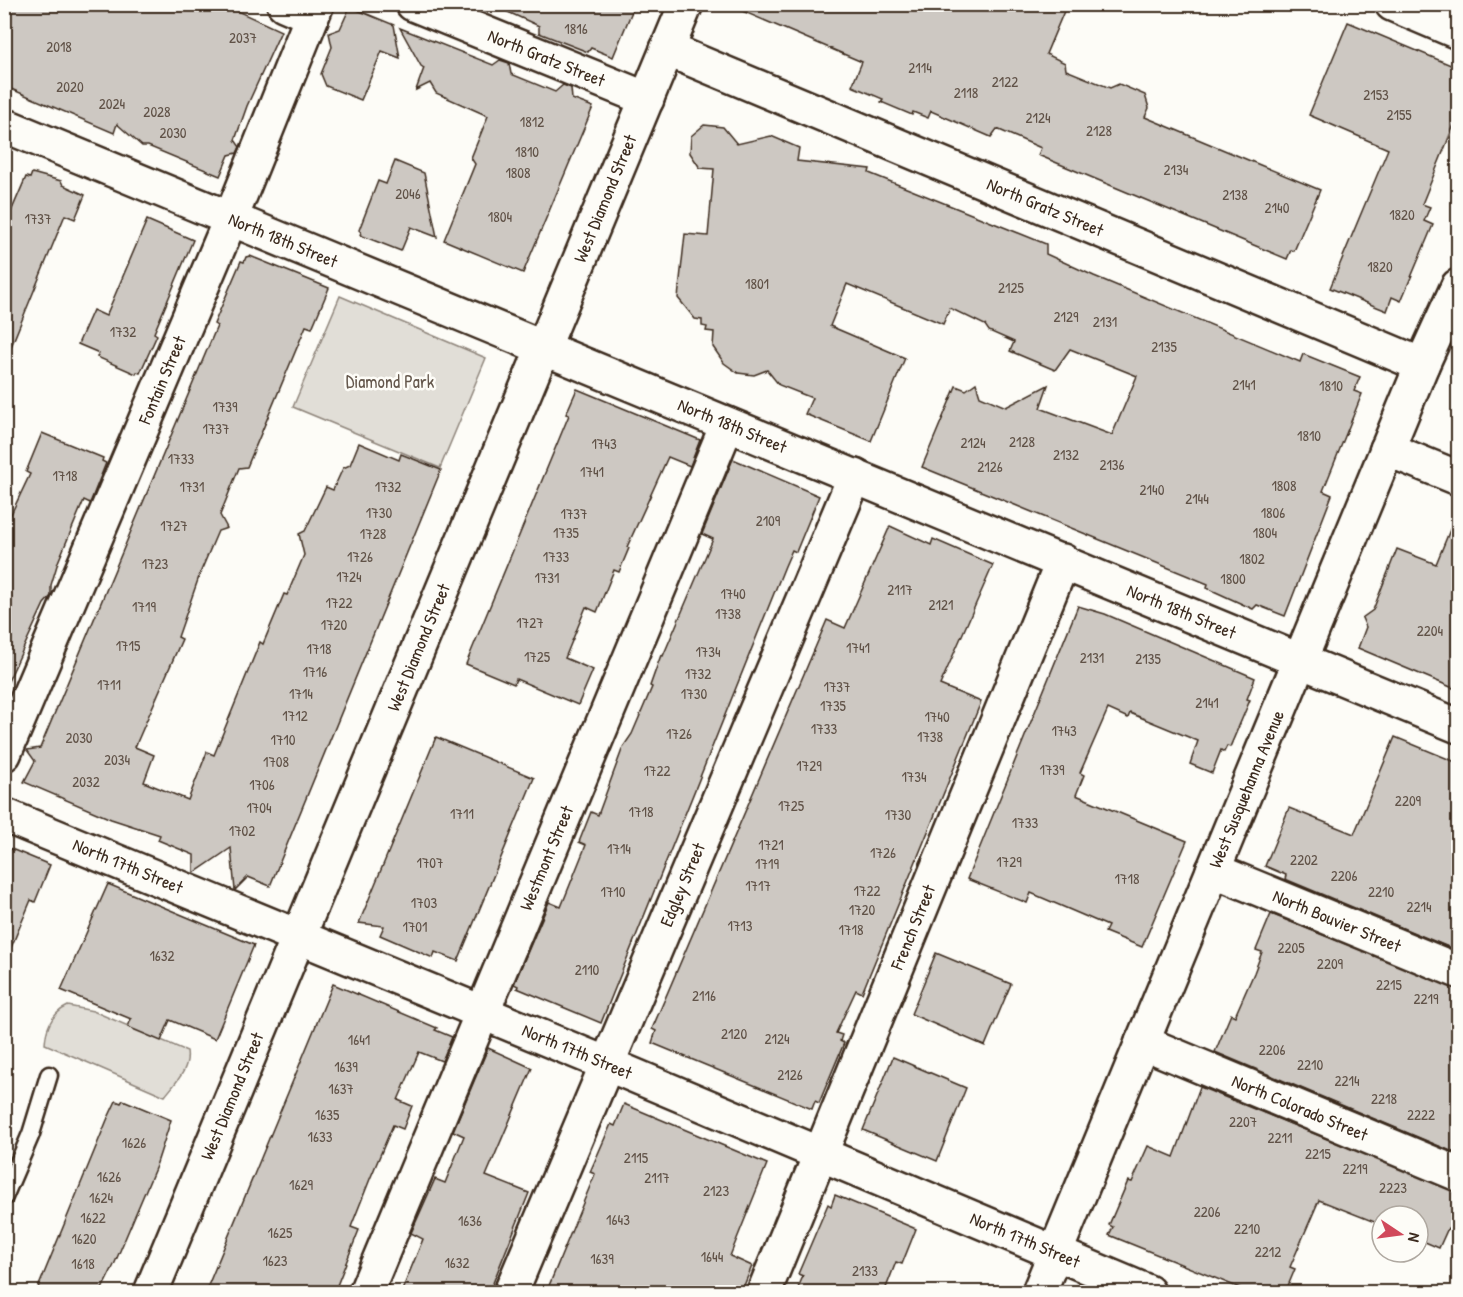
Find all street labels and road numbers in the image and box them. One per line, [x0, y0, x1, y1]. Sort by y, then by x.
street label: North Gratz Street [484, 23, 610, 93]
street label: West Diamond Street [567, 130, 643, 266]
street label: North Gratz Street [983, 171, 1108, 243]
street label: North 18th Street [225, 206, 342, 274]
street label: Fontain Street [132, 331, 192, 429]
street label: North 18th Street [674, 392, 791, 460]
street label: North 18th Street [1123, 578, 1241, 645]
street label: West Diamond Street [381, 579, 456, 715]
street label: West Susquehanna Avenue [1203, 706, 1290, 872]
street label: Westmont Street [513, 801, 579, 914]
street label: North 17th Street [69, 832, 188, 900]
street label: Edgley Street [653, 838, 711, 930]
street label: French Street [884, 880, 942, 974]
street label: North Bouvier Street [1269, 883, 1406, 959]
street label: North 17th Street [518, 1017, 637, 1086]
street label: West Diamond Street [194, 1028, 270, 1164]
street label: North Colorado Street [1228, 1068, 1373, 1147]
street label: North 17th Street [966, 1205, 1085, 1274]

